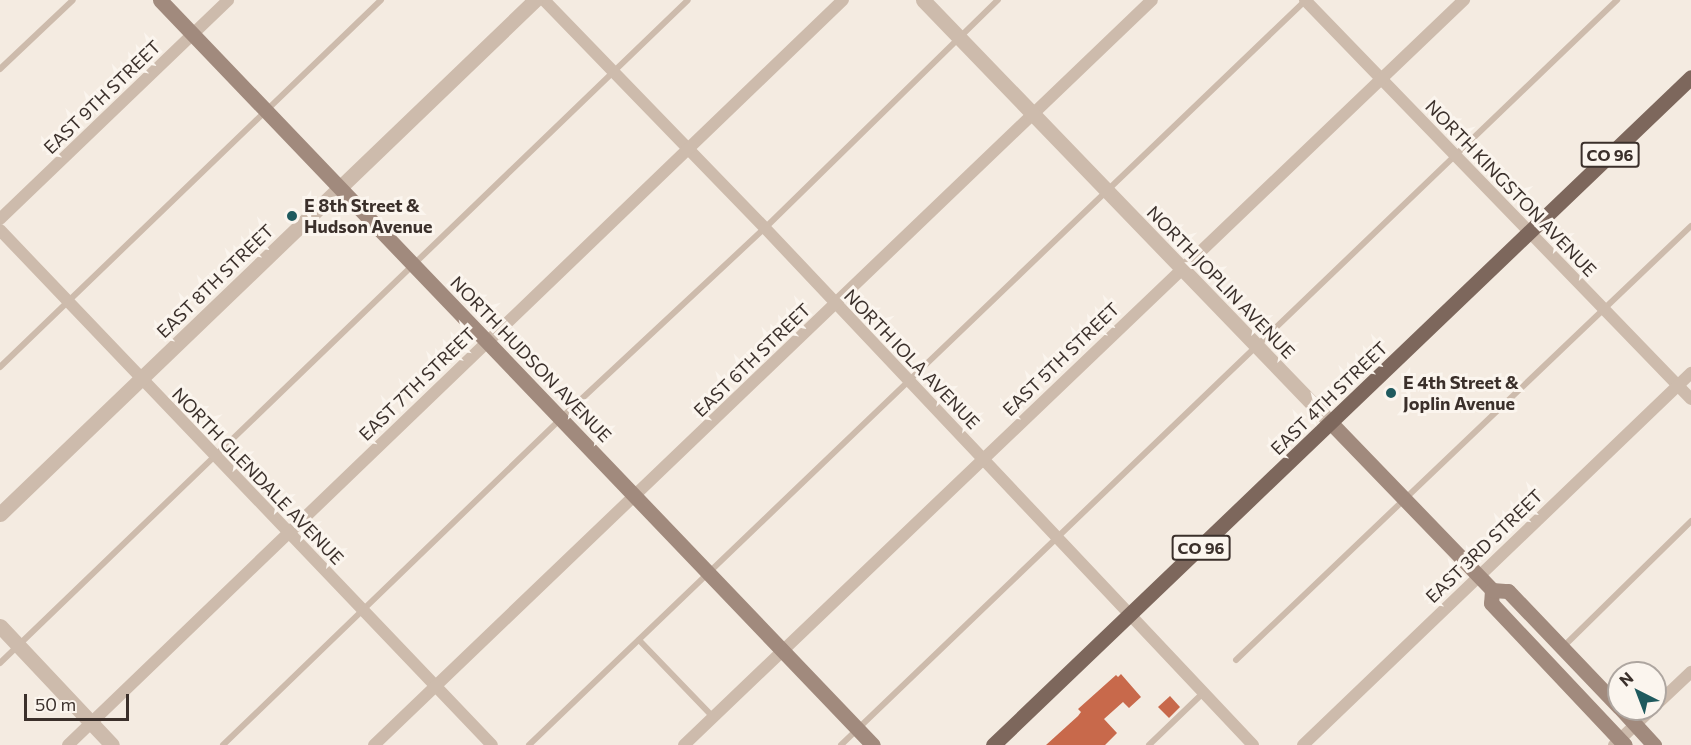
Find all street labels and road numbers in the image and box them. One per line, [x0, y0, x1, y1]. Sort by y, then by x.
street label: EAST 9TH STREET [39, 36, 165, 158]
street label: NORTH KINGSTON AVENUE [1421, 95, 1601, 281]
road number: CO 96 [1580, 142, 1640, 168]
street label: NORTH JOPLIN AVENUE [1143, 201, 1299, 363]
street label: EAST 8TH STREET [152, 220, 278, 342]
street label: NORTH HUDSON AVENUE [446, 272, 616, 446]
street label: NORTH IOLA AVENUE [840, 285, 984, 433]
street label: EAST 5TH STREET [998, 298, 1124, 420]
street label: EAST 6TH STREET [689, 299, 815, 421]
street label: EAST 7TH STREET [354, 323, 480, 445]
street label: EAST 4TH STREET [1266, 337, 1392, 459]
street label: NORTH GLENDALE AVENUE [168, 383, 348, 569]
street label: EAST 3RD STREET [1421, 485, 1547, 607]
road number: CO 96 [1171, 535, 1231, 561]

